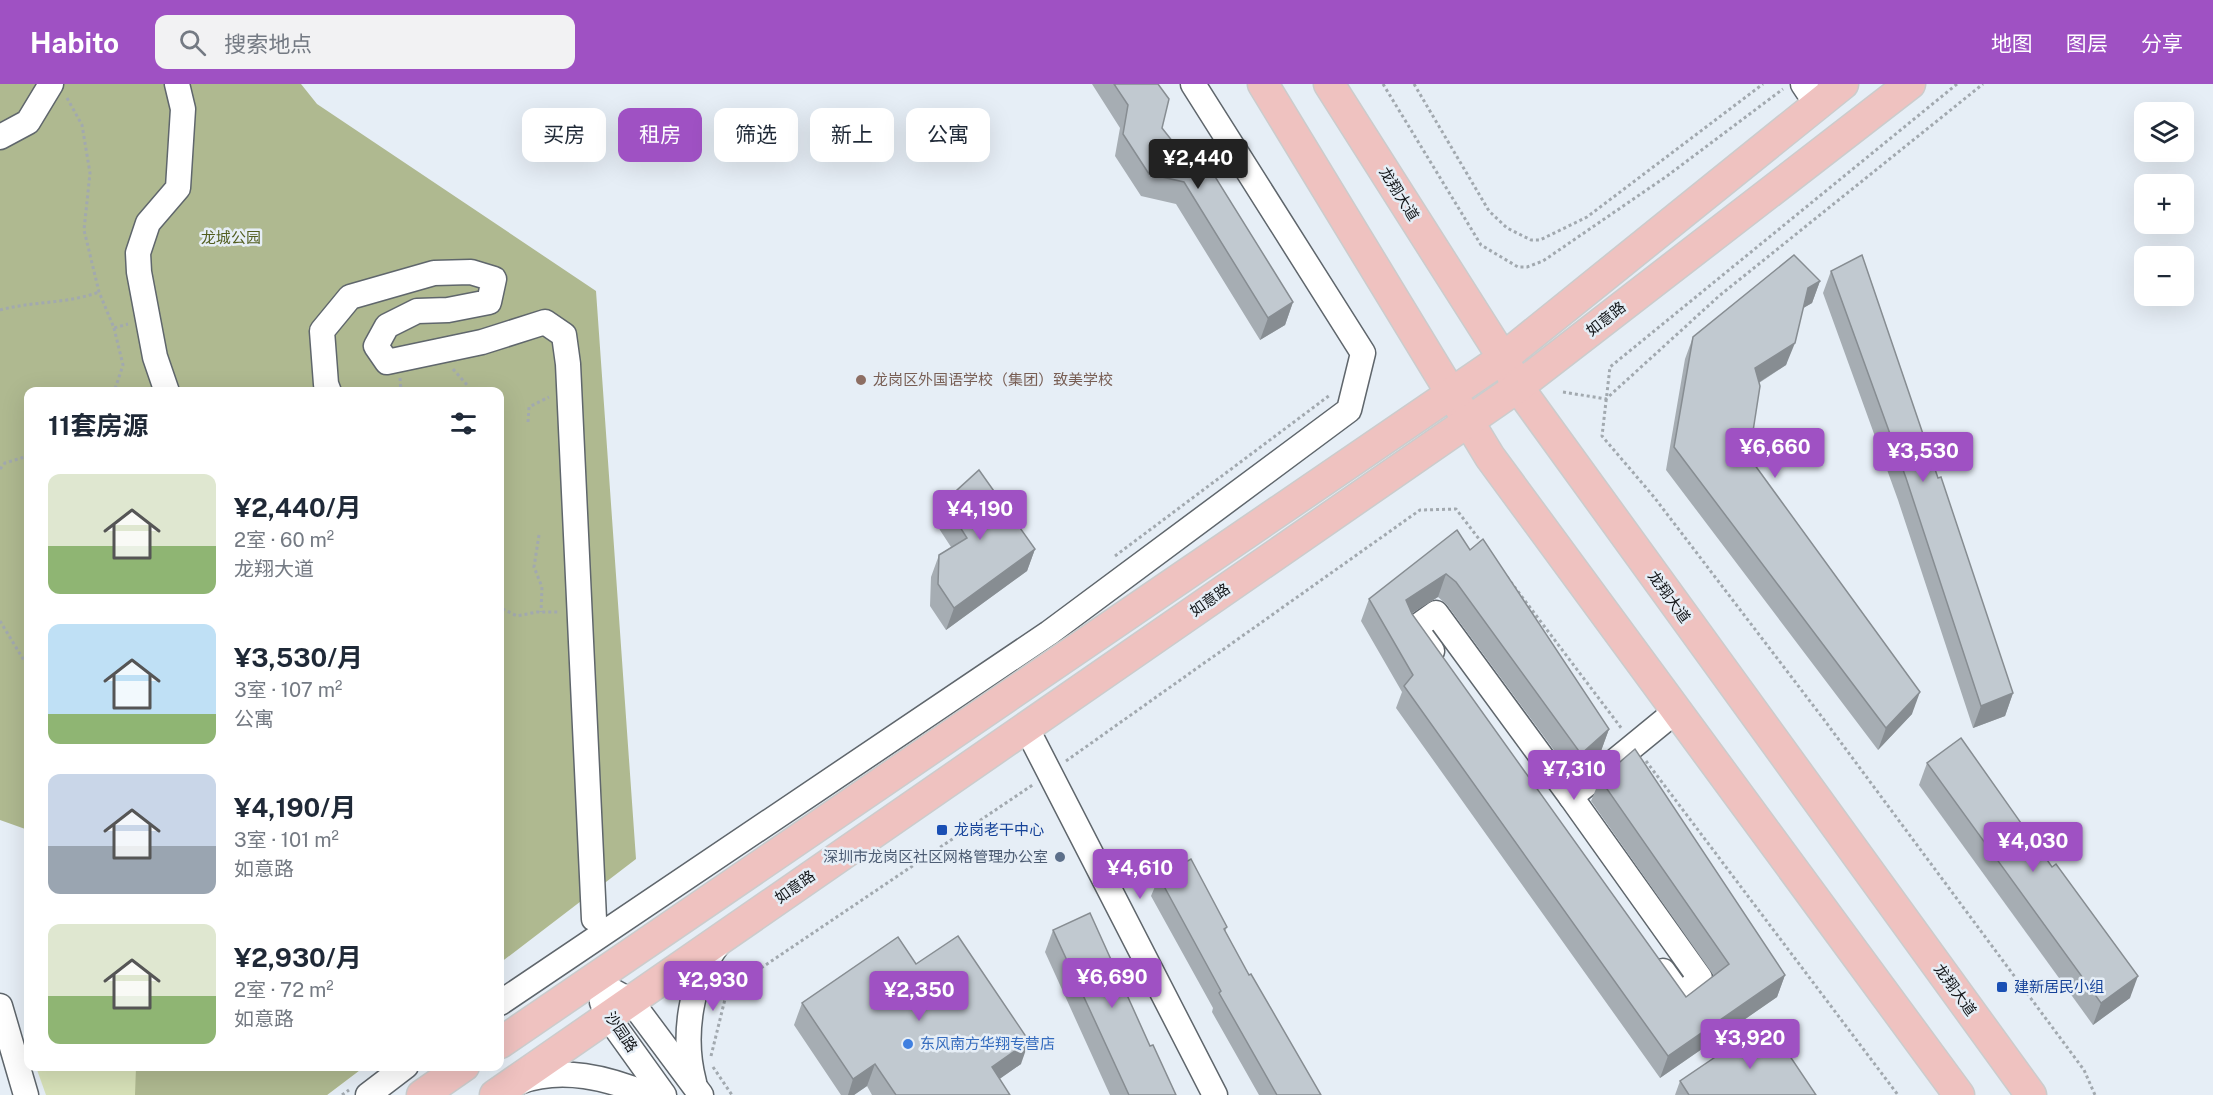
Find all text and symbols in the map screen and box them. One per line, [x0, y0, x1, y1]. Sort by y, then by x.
search box [155, 15, 575, 69]
text: Habito [30, 26, 119, 59]
icon: search [176, 26, 209, 59]
text: 搜索地点 [224, 31, 312, 57]
text: 地图 [1991, 31, 2033, 56]
text: 图层 [2066, 31, 2108, 56]
text: 分享 [2141, 31, 2183, 56]
map controls [2134, 102, 2194, 306]
button: layers [2134, 102, 2194, 162]
chip: 买房 [522, 108, 606, 162]
chip: 租房 [618, 108, 702, 162]
chip: 筛选 [714, 108, 798, 162]
chip: 新上 [810, 108, 894, 162]
chip: 公寓 [906, 108, 990, 162]
pin: ¥2,440 [1149, 139, 1247, 190]
text: ¥2,440 [1163, 146, 1233, 170]
street label: 龙翔大道 [1376, 164, 1423, 224]
button: + [2134, 174, 2194, 234]
park label: 龙城公园 [201, 229, 261, 246]
button: − [2134, 246, 2194, 306]
street label: 如意路 [1583, 298, 1629, 339]
place label: 龙岗区外国语学校（集团）致美学校 [873, 371, 1113, 388]
marker: 龙岗区外国语学校（集团）致美学校 [854, 373, 868, 387]
icon: filters [447, 407, 480, 440]
text: 11套房源 [48, 410, 148, 441]
pin: ¥6,660 [1726, 428, 1824, 479]
pin: ¥3,530 [1874, 432, 1972, 483]
text: ¥6,660 [1739, 435, 1811, 459]
text: ¥3,530 [1887, 439, 1959, 463]
pin: ¥4,190 [931, 490, 1029, 541]
text: ¥2,440/月 [234, 492, 362, 523]
text: ¥4,190 [947, 497, 1013, 521]
icon: home [96, 498, 168, 570]
text: 2室 · 60 m² [234, 528, 334, 552]
text: 龙翔大道 [234, 557, 314, 581]
street label: 龙翔大道 [1645, 567, 1694, 626]
street label: 如意路 [1186, 580, 1233, 619]
text: ¥3,530/月 [234, 642, 363, 673]
icon: home [96, 648, 168, 720]
text: 3室 · 107 m² [234, 678, 342, 702]
text: 公寓 [234, 707, 274, 731]
pin: ¥7,310 [1525, 750, 1623, 801]
text: ¥7,310 [1542, 757, 1606, 781]
text: ¥4,190/月 [234, 792, 356, 823]
icon: home [96, 798, 168, 870]
place label: 龙岗老干中心 [954, 821, 1044, 838]
pin: ¥4,030 [1984, 822, 2082, 873]
marker: 龙岗老干中心 [935, 823, 949, 837]
text: 3室 · 101 m² [234, 828, 339, 852]
text: ¥4,030 [1998, 829, 2068, 853]
place label: 深圳市龙岗区社区网格管理办公室 [823, 848, 1048, 865]
pin: ¥4,610 [1091, 849, 1189, 900]
marker: 深圳市龙岗区社区网格管理办公室 [1053, 850, 1067, 864]
text: ¥4,610 [1107, 856, 1173, 880]
text: 如意路 [234, 857, 294, 881]
street label: 如意路 [771, 867, 818, 906]
text: ¥2,930/月 [234, 942, 362, 973]
icon: home [96, 948, 168, 1020]
pin: ¥6,690 [1063, 958, 1161, 1009]
street label: 龙翔大道 [1931, 960, 1980, 1019]
pin: ¥2,930 [664, 961, 762, 1012]
text: ¥6,690 [1076, 965, 1148, 989]
text: ¥2,930 [678, 968, 748, 992]
pin: ¥2,350 [870, 971, 968, 1022]
text: 2室 · 72 m² [234, 978, 334, 1002]
text: ¥2,350 [883, 978, 955, 1002]
place label: 建新居民小组 [2014, 978, 2104, 995]
marker: 建新居民小组 [1995, 980, 2009, 994]
text: 如意路 [234, 1007, 294, 1031]
street label: 沙园路 [602, 1008, 641, 1055]
pin: ¥3,920 [1701, 1019, 1799, 1070]
text: ¥3,920 [1715, 1026, 1785, 1050]
place label: 东风南方华翔专营店 [920, 1035, 1055, 1052]
marker: 东风南方华翔专营店 [901, 1037, 915, 1051]

